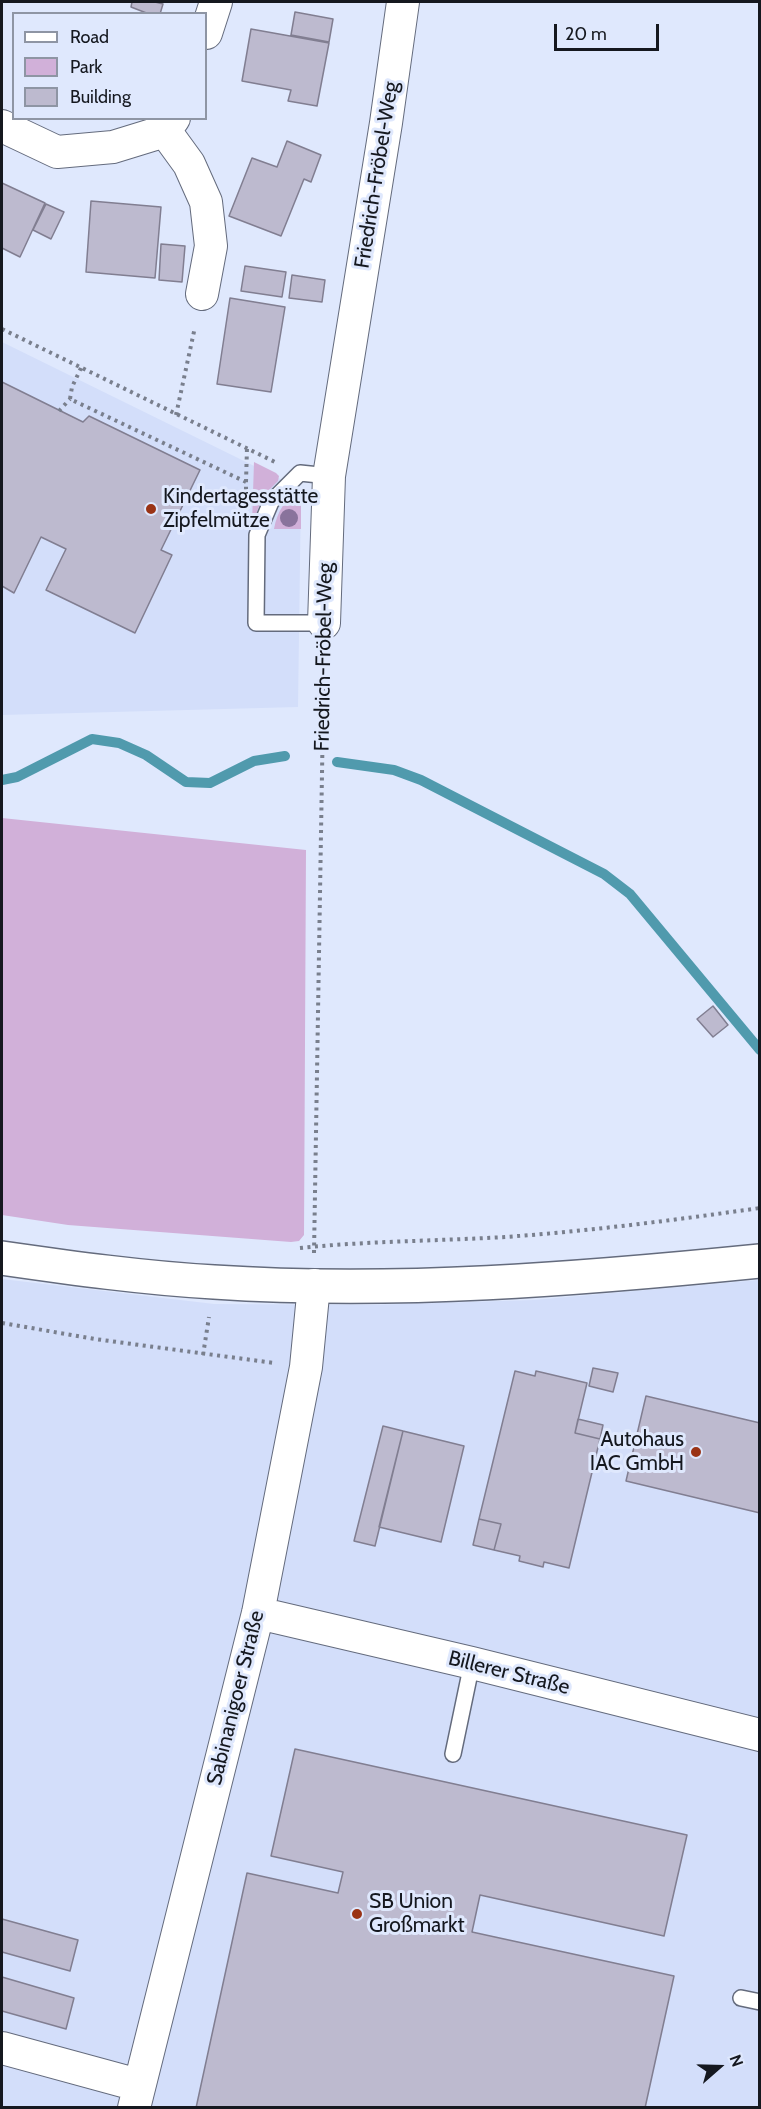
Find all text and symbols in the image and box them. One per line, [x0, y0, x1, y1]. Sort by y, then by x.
legend [12, 12, 207, 120]
scale bar [557, 12, 662, 50]
text: 20 m [565, 23, 607, 45]
text: Road [70, 26, 109, 48]
text: Park [70, 56, 102, 78]
street label: Friedrich-Fröbel-Weg [350, 80, 404, 270]
text: Building [70, 86, 131, 108]
place label: Kindertagesstätte Zipfelmütze [163, 484, 318, 534]
marker: Kindertagesstätte Zipfelmütze [144, 502, 158, 516]
street label: Friedrich-Fröbel-Weg [310, 562, 338, 752]
place label: Autohaus IAC GmbH [590, 1427, 684, 1477]
marker: Autohaus IAC GmbH [689, 1445, 703, 1459]
street label: Sabinanigoer Straße [202, 1608, 270, 1788]
street label: Billerer Straße [446, 1646, 572, 1700]
place label: SB Union Großmarkt [369, 1889, 464, 1939]
marker: SB Union Großmarkt [350, 1907, 364, 1921]
north arrow [689, 2037, 749, 2097]
text: N [726, 2052, 747, 2069]

